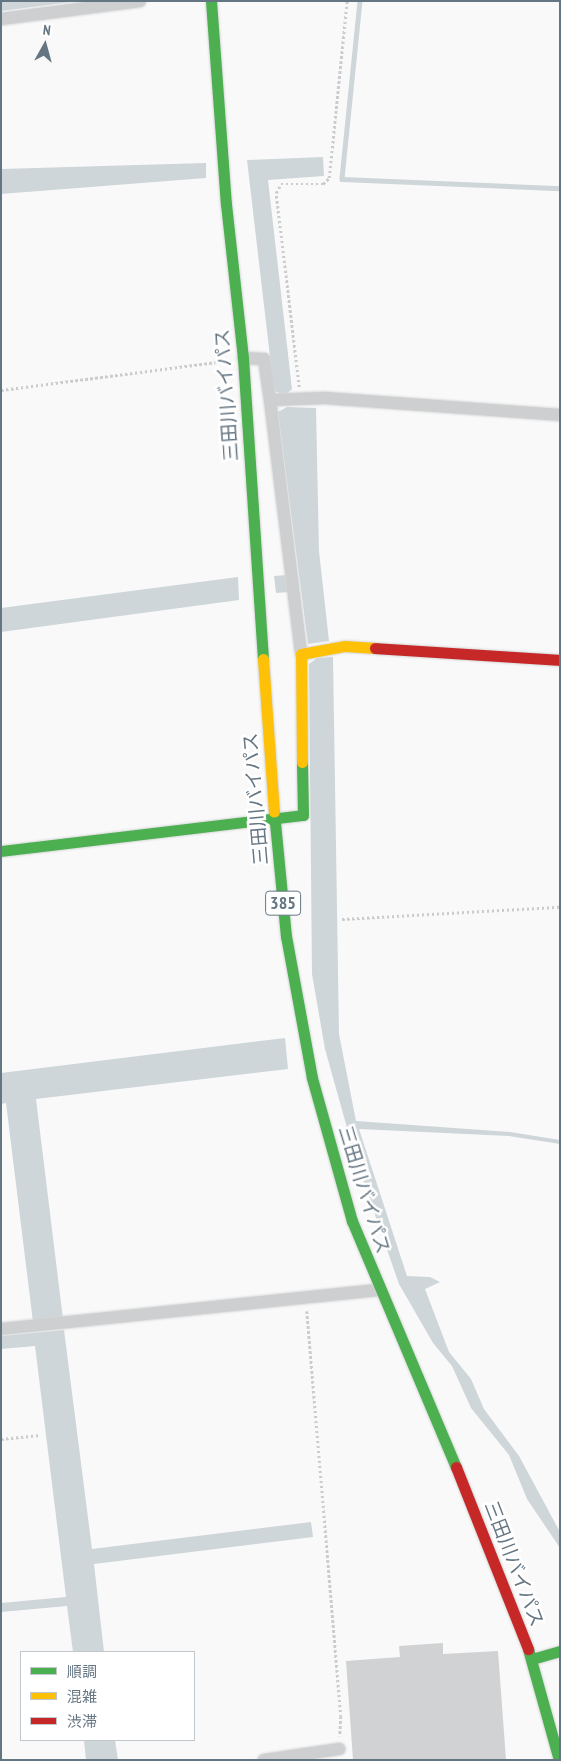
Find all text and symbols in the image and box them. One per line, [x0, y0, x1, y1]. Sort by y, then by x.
north arrow [20, 20, 70, 70]
text: N [42, 21, 52, 40]
street label: 三田川バイパス [211, 328, 243, 462]
street label: 三田川バイパス [239, 732, 273, 866]
road number: 385 [264, 888, 302, 918]
street label: 三田川バイパス [334, 1123, 394, 1257]
street label: 三田川バイパス [480, 1498, 548, 1630]
legend [20, 1651, 195, 1741]
text: 順調 [67, 1662, 97, 1681]
text: 混雑 [67, 1687, 97, 1706]
text: 渋滞 [67, 1712, 97, 1731]

